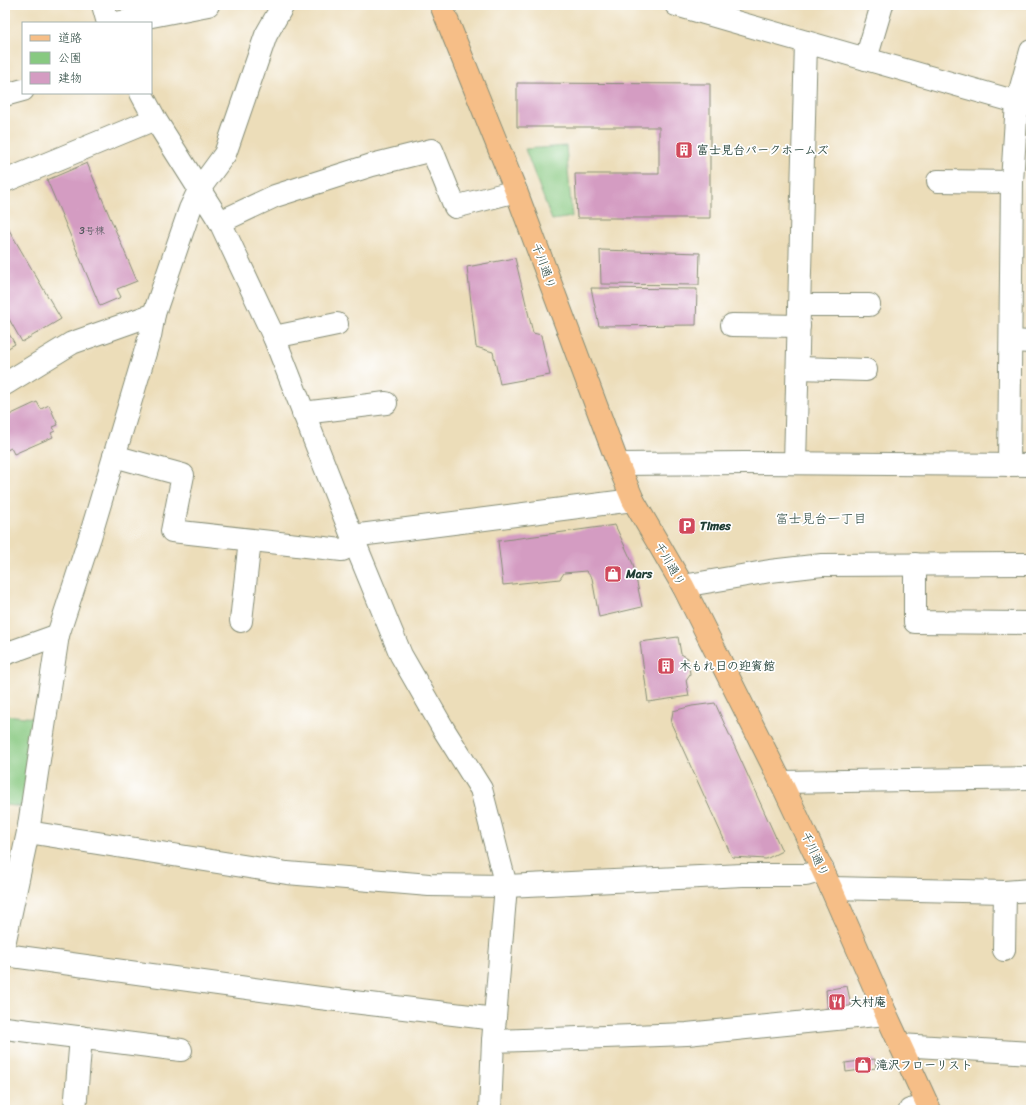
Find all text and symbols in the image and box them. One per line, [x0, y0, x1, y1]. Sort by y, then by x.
legend [22, 22, 152, 94]
text: 道路 [58, 27, 82, 49]
text: 公園 [58, 47, 82, 69]
text: 建物 [58, 67, 82, 89]
place label: 富士見台パークホームズ [697, 139, 829, 161]
building icon: 富士見台パークホームズ [674, 140, 694, 160]
house number: 3号棟 [79, 222, 105, 240]
street label: 千川通り [525, 240, 563, 292]
district label: 富士見台一丁目 [775, 507, 867, 530]
place label: Times [700, 515, 731, 537]
parking icon: Times [677, 516, 697, 536]
street label: 千川通り [648, 538, 692, 590]
place label: Mars [625, 563, 653, 585]
shop icon: Mars [603, 564, 623, 584]
place label: 木もれ日の迎賓館 [679, 655, 775, 677]
building icon: 木もれ日の迎賓館 [656, 656, 676, 676]
street label: 千川通り [795, 828, 835, 880]
place label: 大村庵 [850, 991, 886, 1013]
restaurant icon: 大村庵 [827, 992, 847, 1012]
place label: 滝沢フローリスト [876, 1054, 973, 1076]
shop icon: 滝沢フローリスト [853, 1055, 873, 1075]

